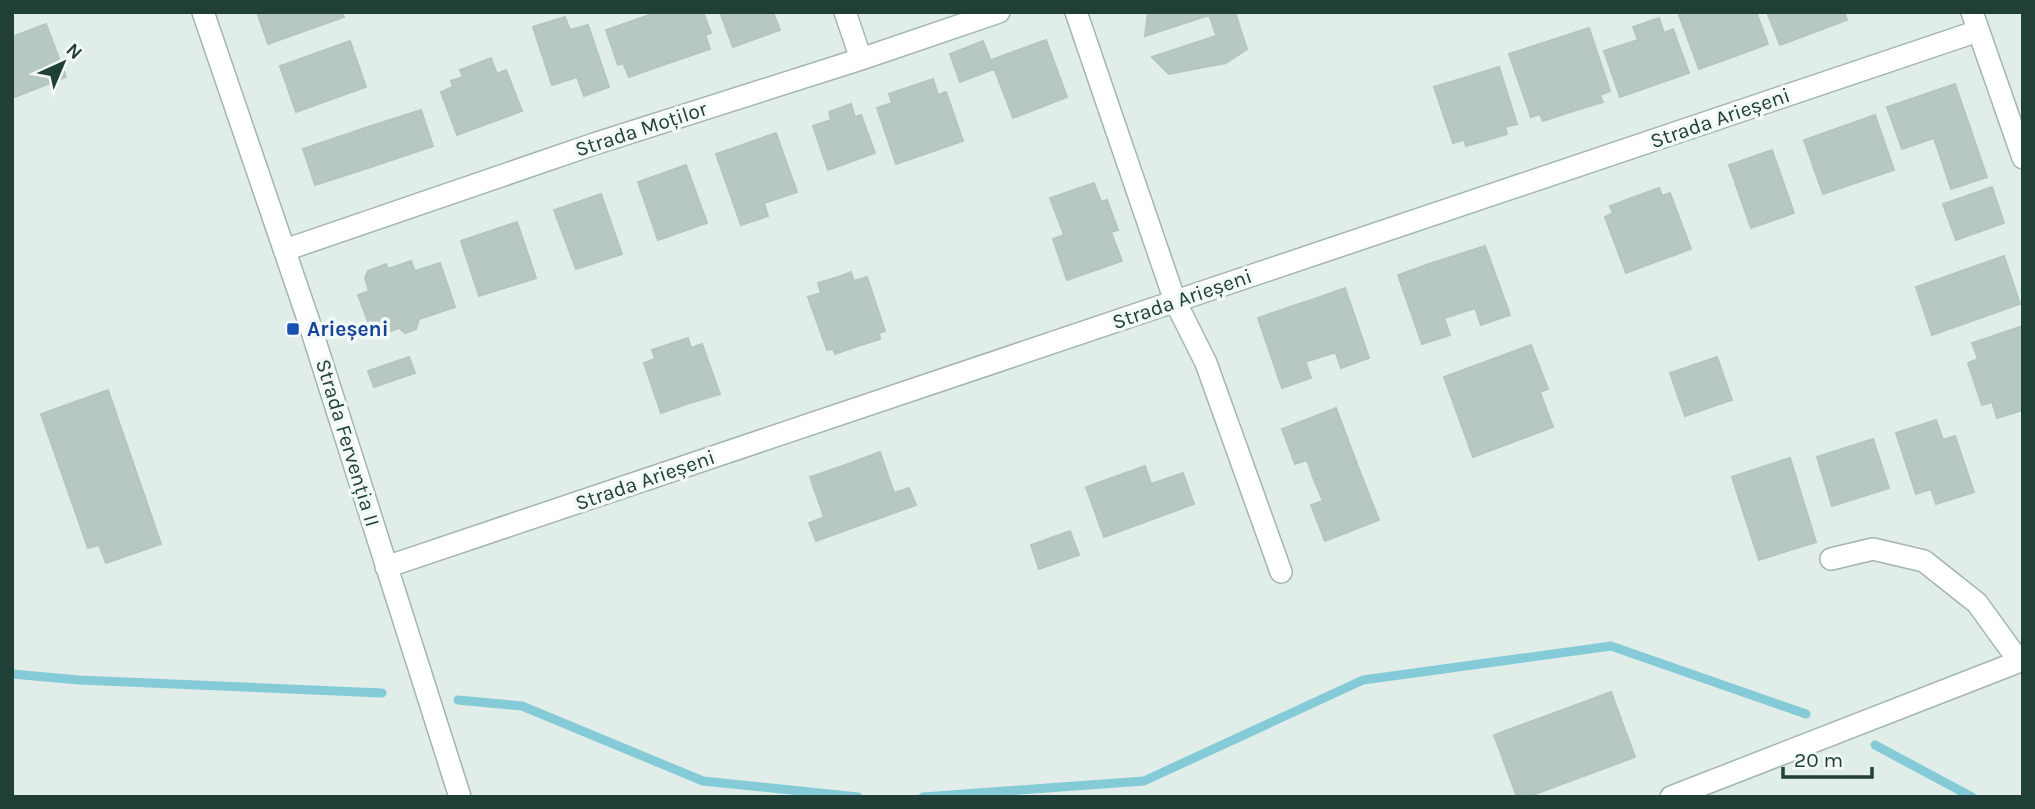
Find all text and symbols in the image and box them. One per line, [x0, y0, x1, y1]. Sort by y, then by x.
north arrow [28, 28, 98, 98]
text: N [62, 39, 87, 64]
street label: Strada Arieșeni [1647, 83, 1793, 153]
street label: Strada Moților [572, 96, 710, 162]
street label: Strada Arieșeni [1109, 264, 1255, 334]
place label: Arieșeni [307, 317, 389, 341]
marker: Arieșeni [285, 321, 301, 337]
street label: Strada Fervenția II [311, 356, 385, 530]
street label: Strada Arieșeni [572, 445, 718, 515]
scale bar [1783, 736, 1872, 780]
text: 20 m [1794, 748, 1843, 772]

